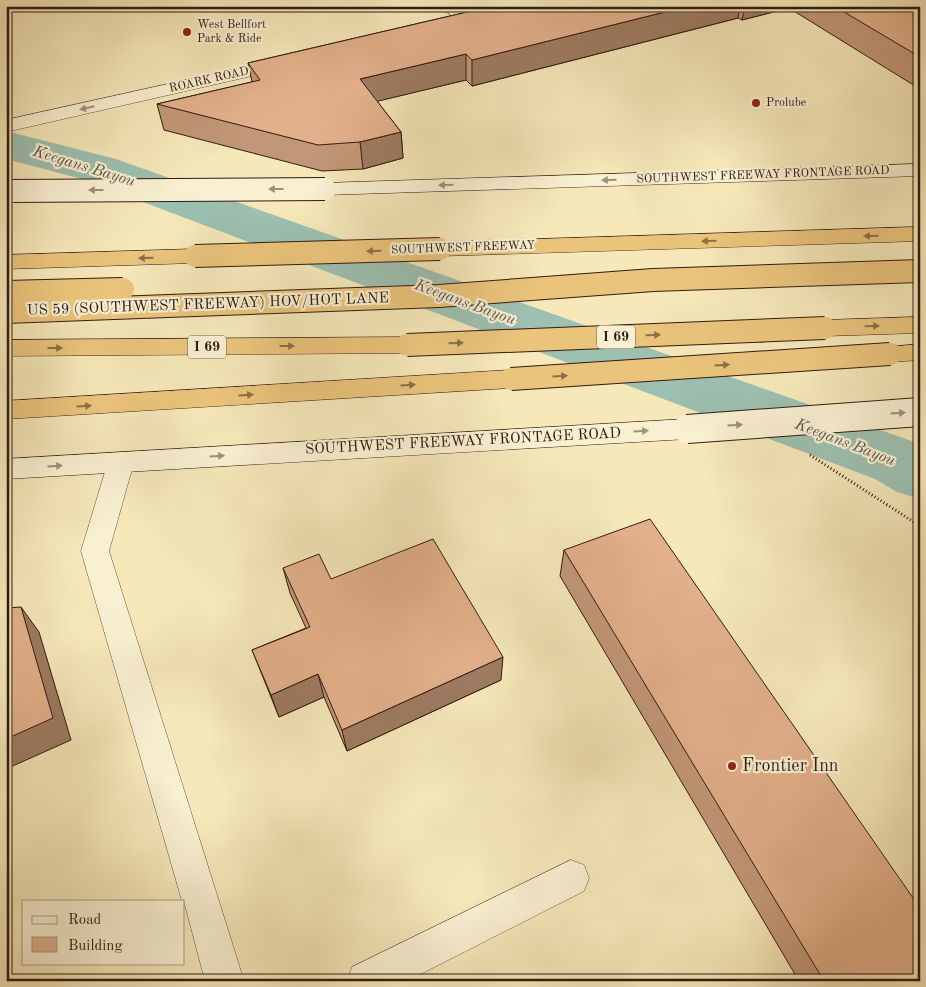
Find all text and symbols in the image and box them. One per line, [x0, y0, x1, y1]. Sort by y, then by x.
place label: West Bellfort Park & Ride [197, 19, 266, 45]
marker: West Bellfort Park & Ride [181, 26, 193, 38]
street label: ROARK ROAD [168, 65, 250, 95]
marker: Prolube [750, 97, 762, 109]
place label: Prolube [766, 97, 807, 109]
one-way arrow [79, 104, 94, 112]
water label: Keegans Bayou [30, 144, 137, 190]
street label: SOUTHWEST FREEWAY FRONTAGE ROAD [636, 165, 890, 185]
one-way arrow [600, 176, 616, 184]
one-way arrow [438, 181, 454, 189]
one-way arrow [268, 185, 284, 193]
one-way arrow [88, 186, 104, 194]
one-way arrow [863, 232, 879, 240]
one-way arrow [700, 237, 716, 245]
street label: SOUTHWEST FREEWAY [391, 239, 536, 257]
one-way arrow [366, 247, 382, 255]
one-way arrow [138, 254, 154, 262]
water label: Keegans Bayou [411, 277, 518, 329]
street label: US 59 (SOUTHWEST FREEWAY) HOV/HOT LANE [27, 291, 389, 319]
one-way arrow [865, 322, 881, 330]
road number: I 69 [597, 326, 635, 348]
one-way arrow [646, 331, 662, 339]
road number: I 69 [188, 336, 226, 358]
one-way arrow [448, 339, 464, 347]
one-way arrow [280, 342, 296, 350]
one-way arrow [47, 344, 63, 352]
one-way arrow [714, 361, 730, 369]
one-way arrow [552, 371, 568, 379]
one-way arrow [401, 381, 417, 389]
one-way arrow [239, 391, 255, 399]
one-way arrow [76, 401, 92, 409]
one-way arrow [890, 409, 906, 417]
water label: Keegans Bayou [792, 416, 897, 469]
one-way arrow [728, 421, 744, 429]
street label: SOUTHWEST FREEWAY FRONTAGE ROAD [305, 426, 621, 458]
one-way arrow [634, 427, 650, 435]
one-way arrow [209, 452, 225, 460]
one-way arrow [47, 461, 63, 469]
place label: Frontier Inn [742, 757, 839, 775]
marker: Frontier Inn [726, 760, 738, 772]
legend [22, 900, 185, 964]
text: Road [68, 913, 102, 928]
text: Building [68, 939, 123, 954]

